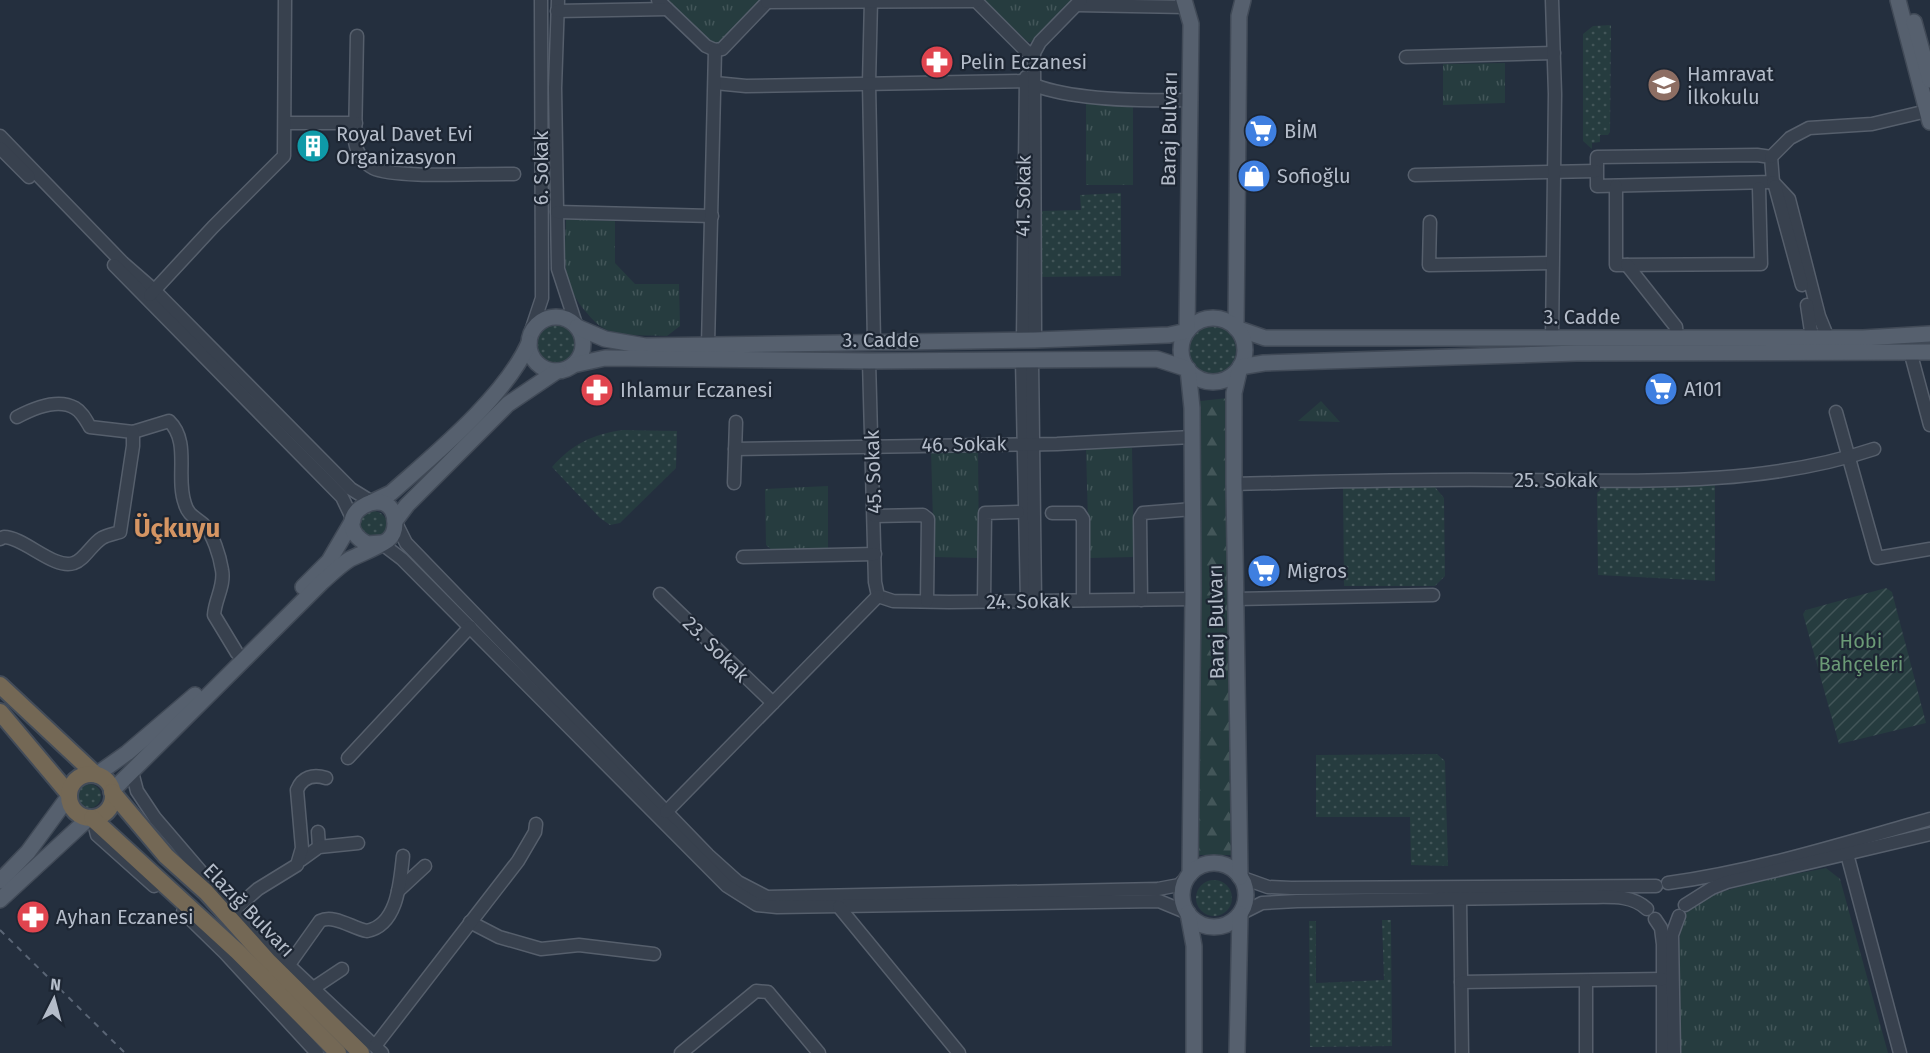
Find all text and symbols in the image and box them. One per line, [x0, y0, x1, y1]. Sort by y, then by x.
pharmacy icon: Pelin Eczanesi [919, 44, 955, 80]
place label: Pelin Eczanesi [960, 50, 1087, 74]
place label: Hamravat İlkokulu [1687, 62, 1775, 109]
school or university icon: Hamravat İlkokulu [1646, 67, 1682, 103]
street label: Baraj Bulvarı [1156, 71, 1182, 187]
supermarket icon: BİM [1243, 113, 1279, 149]
place label: BİM [1284, 119, 1318, 143]
place label: Royal Davet Evi Organizasyon [336, 122, 473, 169]
building icon: Royal Davet Evi Organizasyon [295, 128, 331, 164]
street label: 6. Sokak [529, 130, 553, 205]
street label: 41. Sokak [1010, 154, 1036, 237]
shop icon: Sofioğlu [1236, 158, 1272, 194]
place label: Sofioğlu [1277, 164, 1351, 188]
street label: 3. Cadde [1544, 305, 1620, 329]
street label: 3. Cadde [843, 328, 919, 352]
supermarket icon: A101 [1643, 371, 1679, 407]
pharmacy icon: Ihlamur Eczanesi [579, 372, 615, 408]
place label: A101 [1684, 377, 1722, 401]
place label: Ihlamur Eczanesi [620, 378, 773, 402]
street label: 45. Sokak [860, 429, 886, 514]
street label: 46. Sokak [921, 431, 1007, 457]
street label: 25. Sokak [1514, 468, 1599, 492]
district label: Üçkuyu [134, 512, 220, 544]
supermarket icon: Migros [1246, 553, 1282, 589]
place label: Migros [1287, 559, 1347, 583]
street label: Baraj Bulvarı [1203, 564, 1229, 680]
street label: 24. Sokak [986, 588, 1071, 614]
street label: 23. Sokak [678, 611, 755, 688]
park label: Hobi Bahçeleri [1819, 629, 1903, 677]
street label: Elazığ Bulvarı [199, 858, 299, 962]
pharmacy icon: Ayhan Eczanesi [15, 899, 51, 935]
place label: Ayhan Eczanesi [56, 905, 194, 929]
north arrow [24, 969, 84, 1029]
text: N [49, 975, 62, 995]

